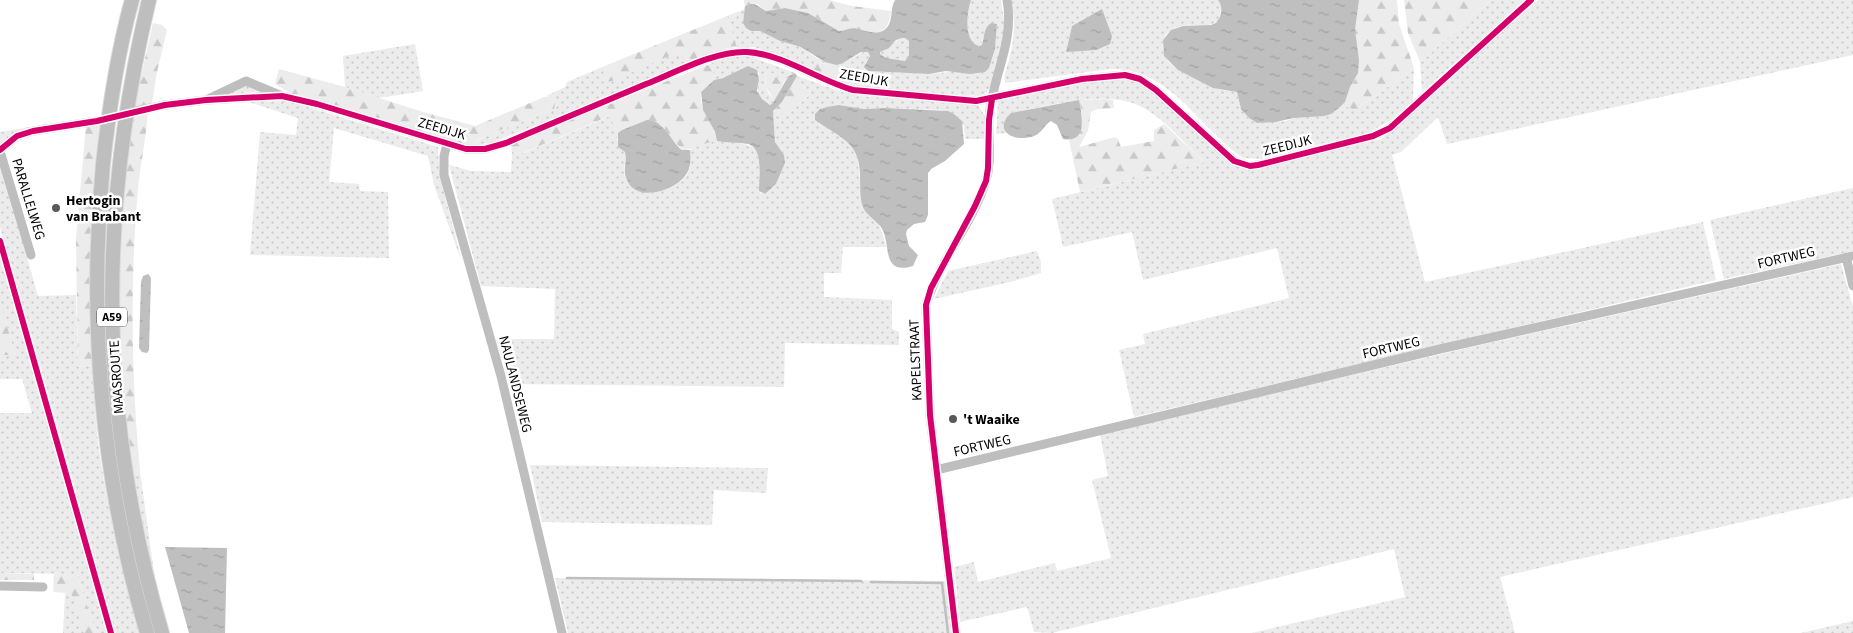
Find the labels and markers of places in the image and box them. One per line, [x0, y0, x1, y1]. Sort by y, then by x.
place label: Hertogin van Brabant [66, 191, 142, 227]
marker: Hertogin van Brabant [50, 202, 62, 214]
place label: 't Waaike [963, 410, 1020, 430]
marker: 't Waaike [947, 413, 959, 425]

